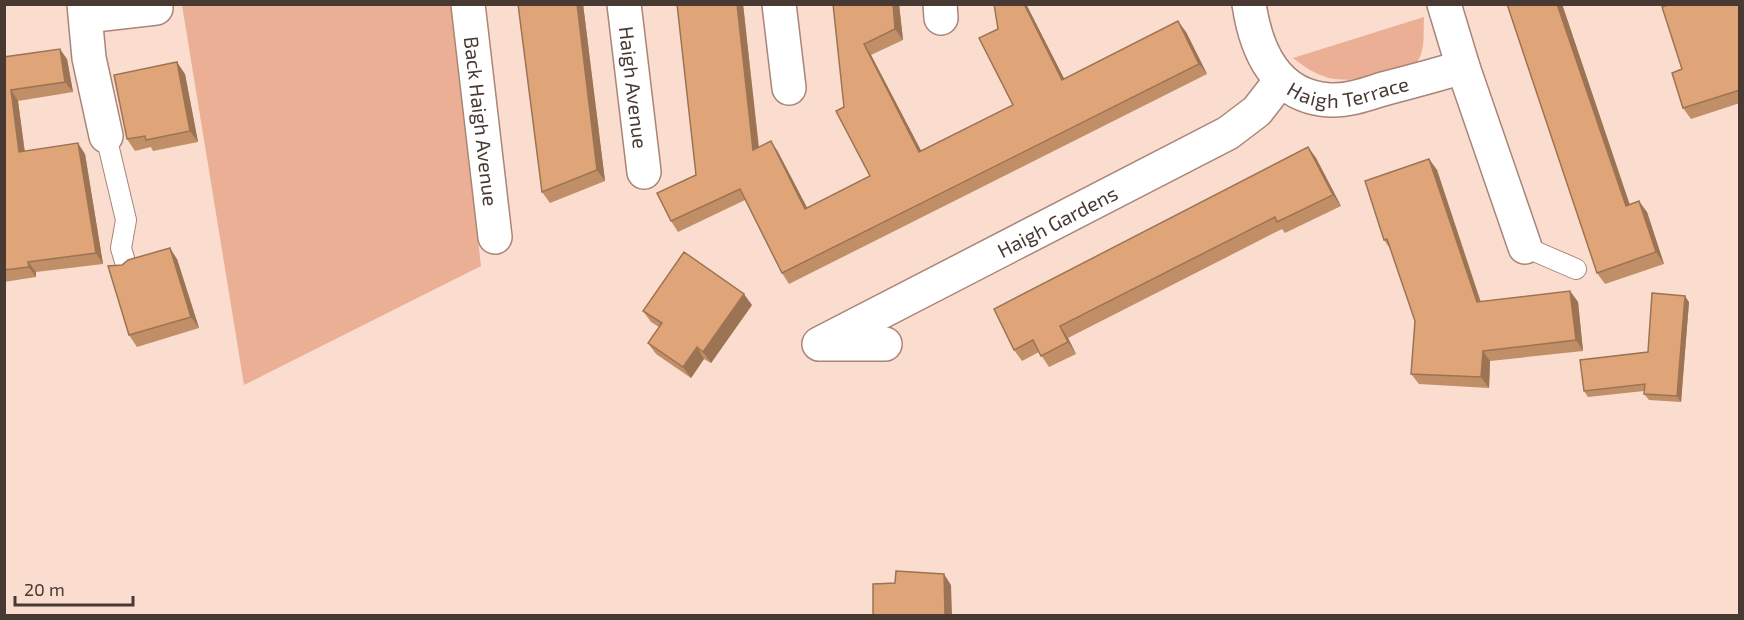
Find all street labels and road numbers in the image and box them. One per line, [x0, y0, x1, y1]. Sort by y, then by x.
street label: Haigh Avenue [615, 25, 653, 150]
street label: Back Haigh Avenue [460, 35, 503, 207]
street label: Haigh Terrace [1283, 71, 1411, 112]
street label: Haigh Gardens [993, 180, 1121, 262]

